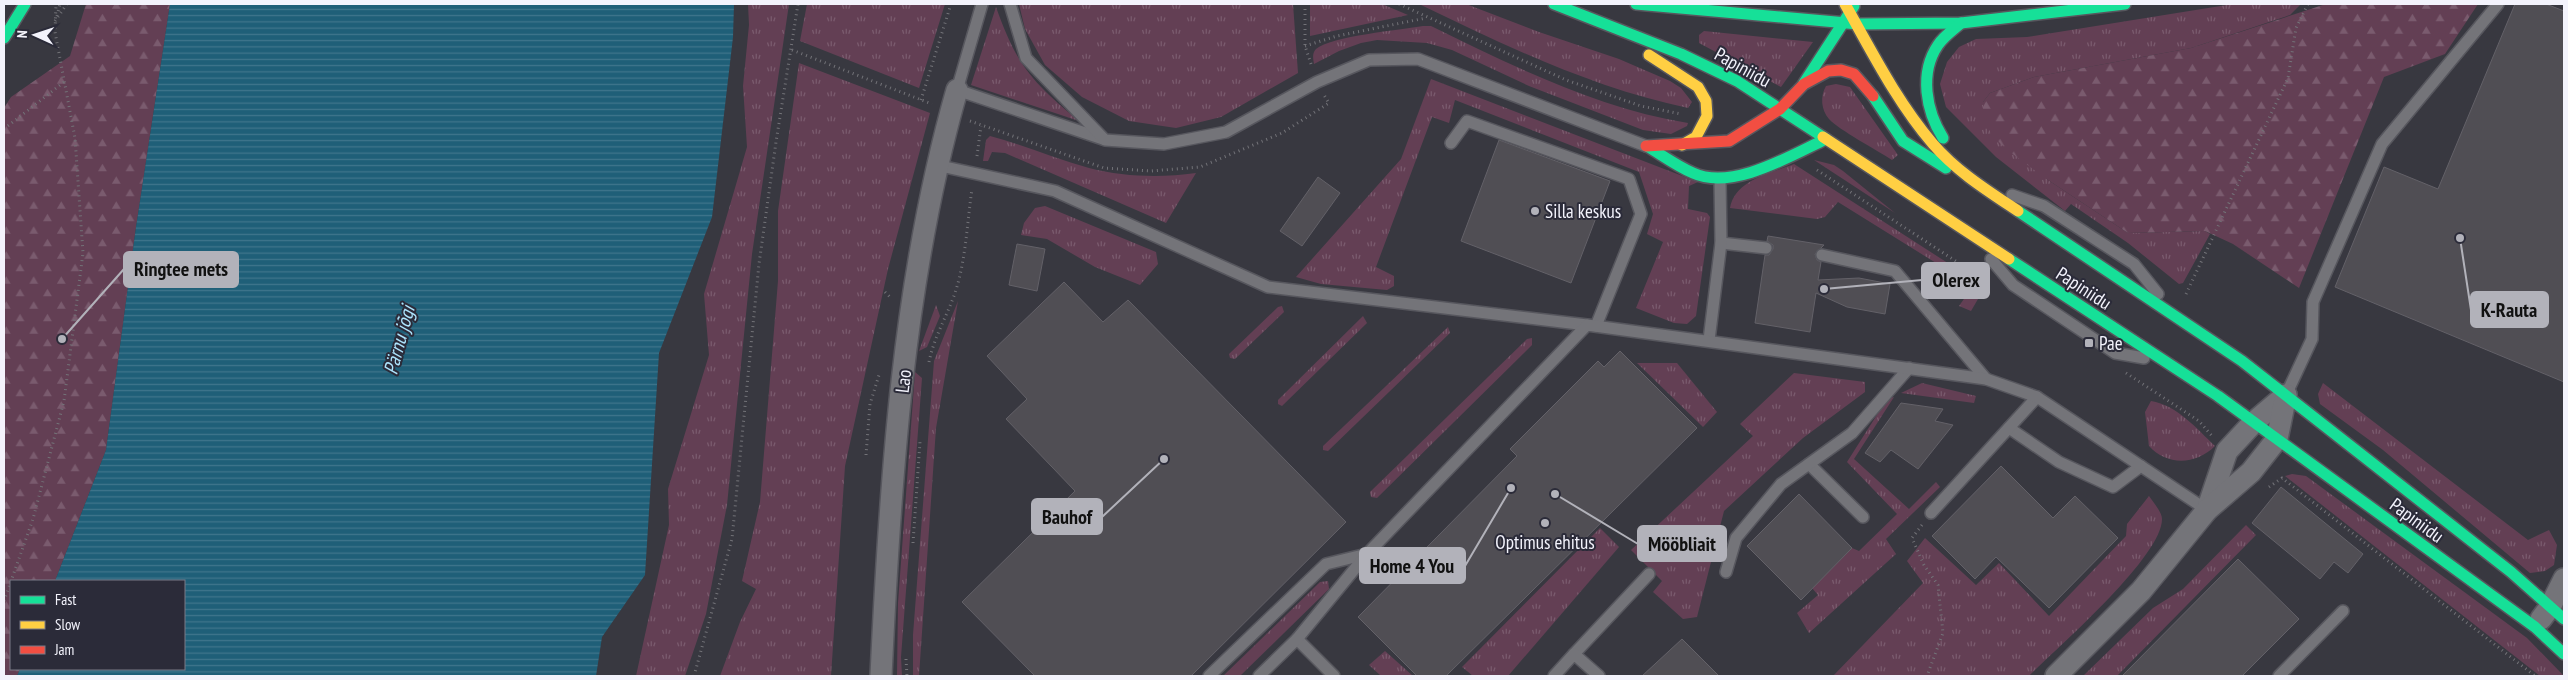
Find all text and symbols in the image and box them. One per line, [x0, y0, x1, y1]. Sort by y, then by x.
north arrow [10, 10, 60, 60]
text: N [13, 30, 31, 39]
street label: Papiniidu [1710, 42, 1776, 92]
place label: Silla keskus [1545, 199, 1621, 223]
marker: Silla keskus [1529, 205, 1541, 217]
callout: Ringtee mets [124, 252, 238, 287]
text: Ringtee mets [134, 256, 228, 282]
street label: Papiniidu [2052, 261, 2116, 315]
callout: Olerex [1922, 263, 1989, 298]
text: Olerex [1932, 267, 1980, 293]
callout: K-Rauta [2471, 292, 2548, 327]
text: K-Rauta [2481, 297, 2537, 323]
water label: Pärnu jõgi [377, 300, 421, 377]
place label: Pae [2099, 331, 2123, 355]
marker: Pae [2083, 337, 2095, 349]
street label: Lao [890, 368, 916, 394]
street label: Papiniidu [2385, 492, 2449, 548]
callout: Bauhof [1032, 499, 1102, 534]
text: Bauhof [1042, 504, 1094, 530]
marker: Optimus ehitus [1539, 517, 1551, 529]
callout: Mööbliait [1638, 526, 1726, 561]
place label: Optimus ehitus [1495, 530, 1595, 554]
text: Mööbliait [1648, 531, 1716, 557]
callout: Home 4 You [1360, 548, 1465, 583]
text: Home 4 You [1370, 553, 1454, 579]
legend [10, 580, 185, 670]
text: Fast [55, 590, 76, 609]
text: Slow [55, 615, 80, 634]
text: Jam [54, 640, 74, 659]

